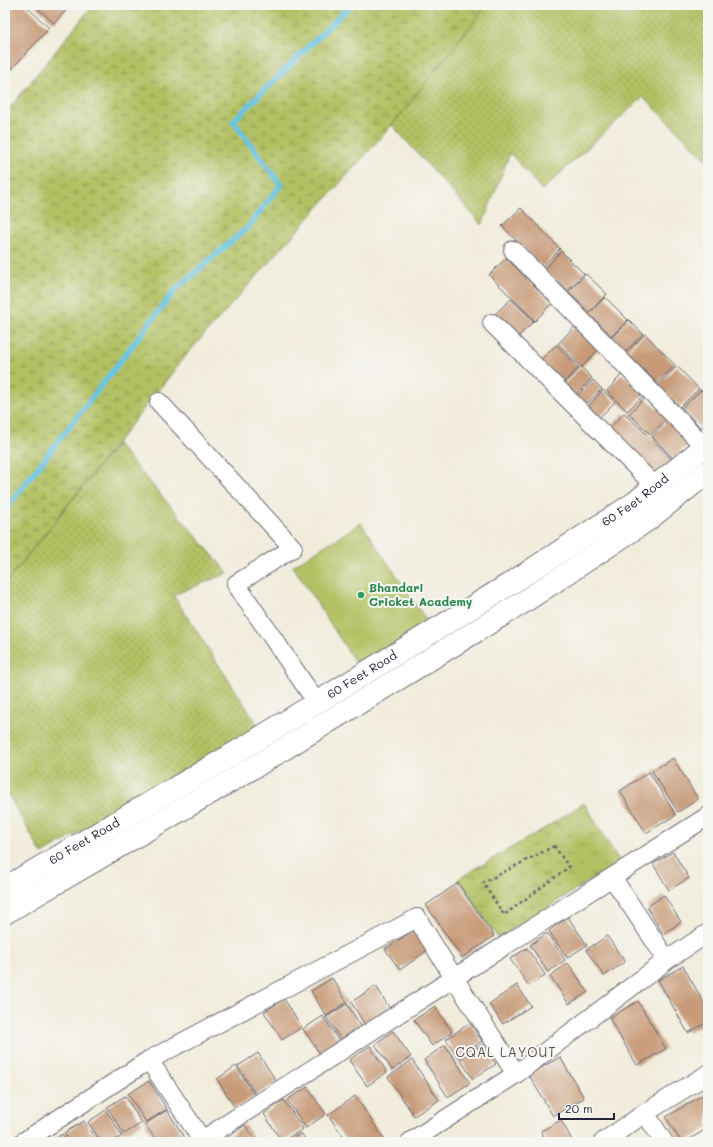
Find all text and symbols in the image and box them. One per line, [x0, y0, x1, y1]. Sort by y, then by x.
street label: 60 Feet Road [598, 470, 672, 529]
place label: Bhandari Cricket Academy [369, 579, 473, 609]
marker: Bhandari Cricket Academy [356, 590, 366, 600]
street label: 60 Feet Road [324, 646, 400, 702]
street label: 60 Feet Road [46, 813, 122, 867]
district label: CQAL LAYOUT [456, 1043, 557, 1060]
scale bar [559, 1095, 614, 1121]
text: 20 m [565, 1100, 593, 1116]

